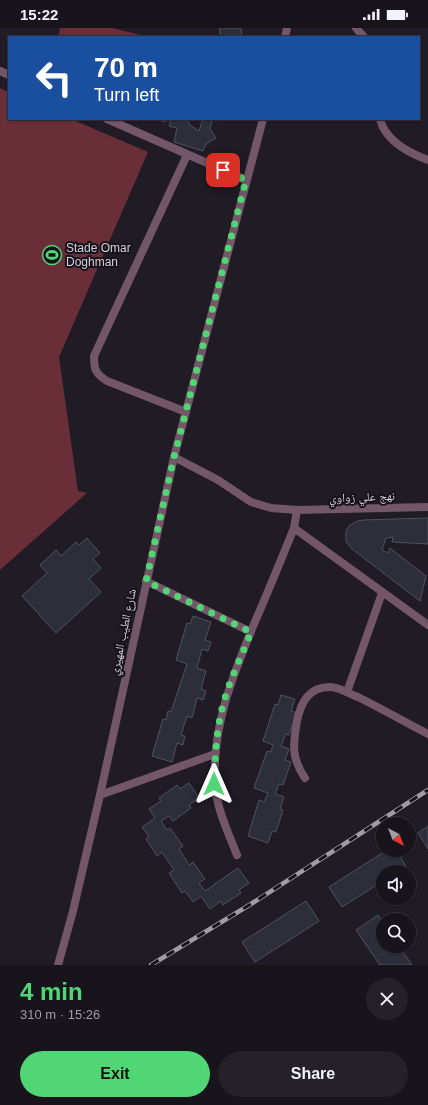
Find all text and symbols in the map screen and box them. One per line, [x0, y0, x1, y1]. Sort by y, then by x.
text: 15:22 [20, 6, 58, 23]
icon: left [28, 52, 80, 104]
text: 70 m [94, 52, 158, 83]
text: Turn left [94, 85, 159, 105]
pin [206, 153, 240, 187]
icon: arrive [212, 159, 234, 181]
place label: Stade Omar Doghman [66, 241, 131, 269]
sports icon: Stade Omar Doghman [41, 244, 63, 266]
street label: نهج علي زواوي [329, 489, 395, 508]
street label: شارع الطيب المهيري [107, 587, 142, 677]
position arrow [193, 763, 235, 805]
north arrow [376, 817, 416, 857]
map controls [376, 817, 416, 953]
button: sound [376, 865, 416, 905]
button: search [376, 913, 416, 953]
text: 4 min [20, 978, 83, 1005]
button: close [366, 978, 408, 1020]
text: 310 m · 15:26 [20, 1007, 100, 1022]
button: Exit [20, 1051, 210, 1097]
button: Share [218, 1051, 408, 1097]

